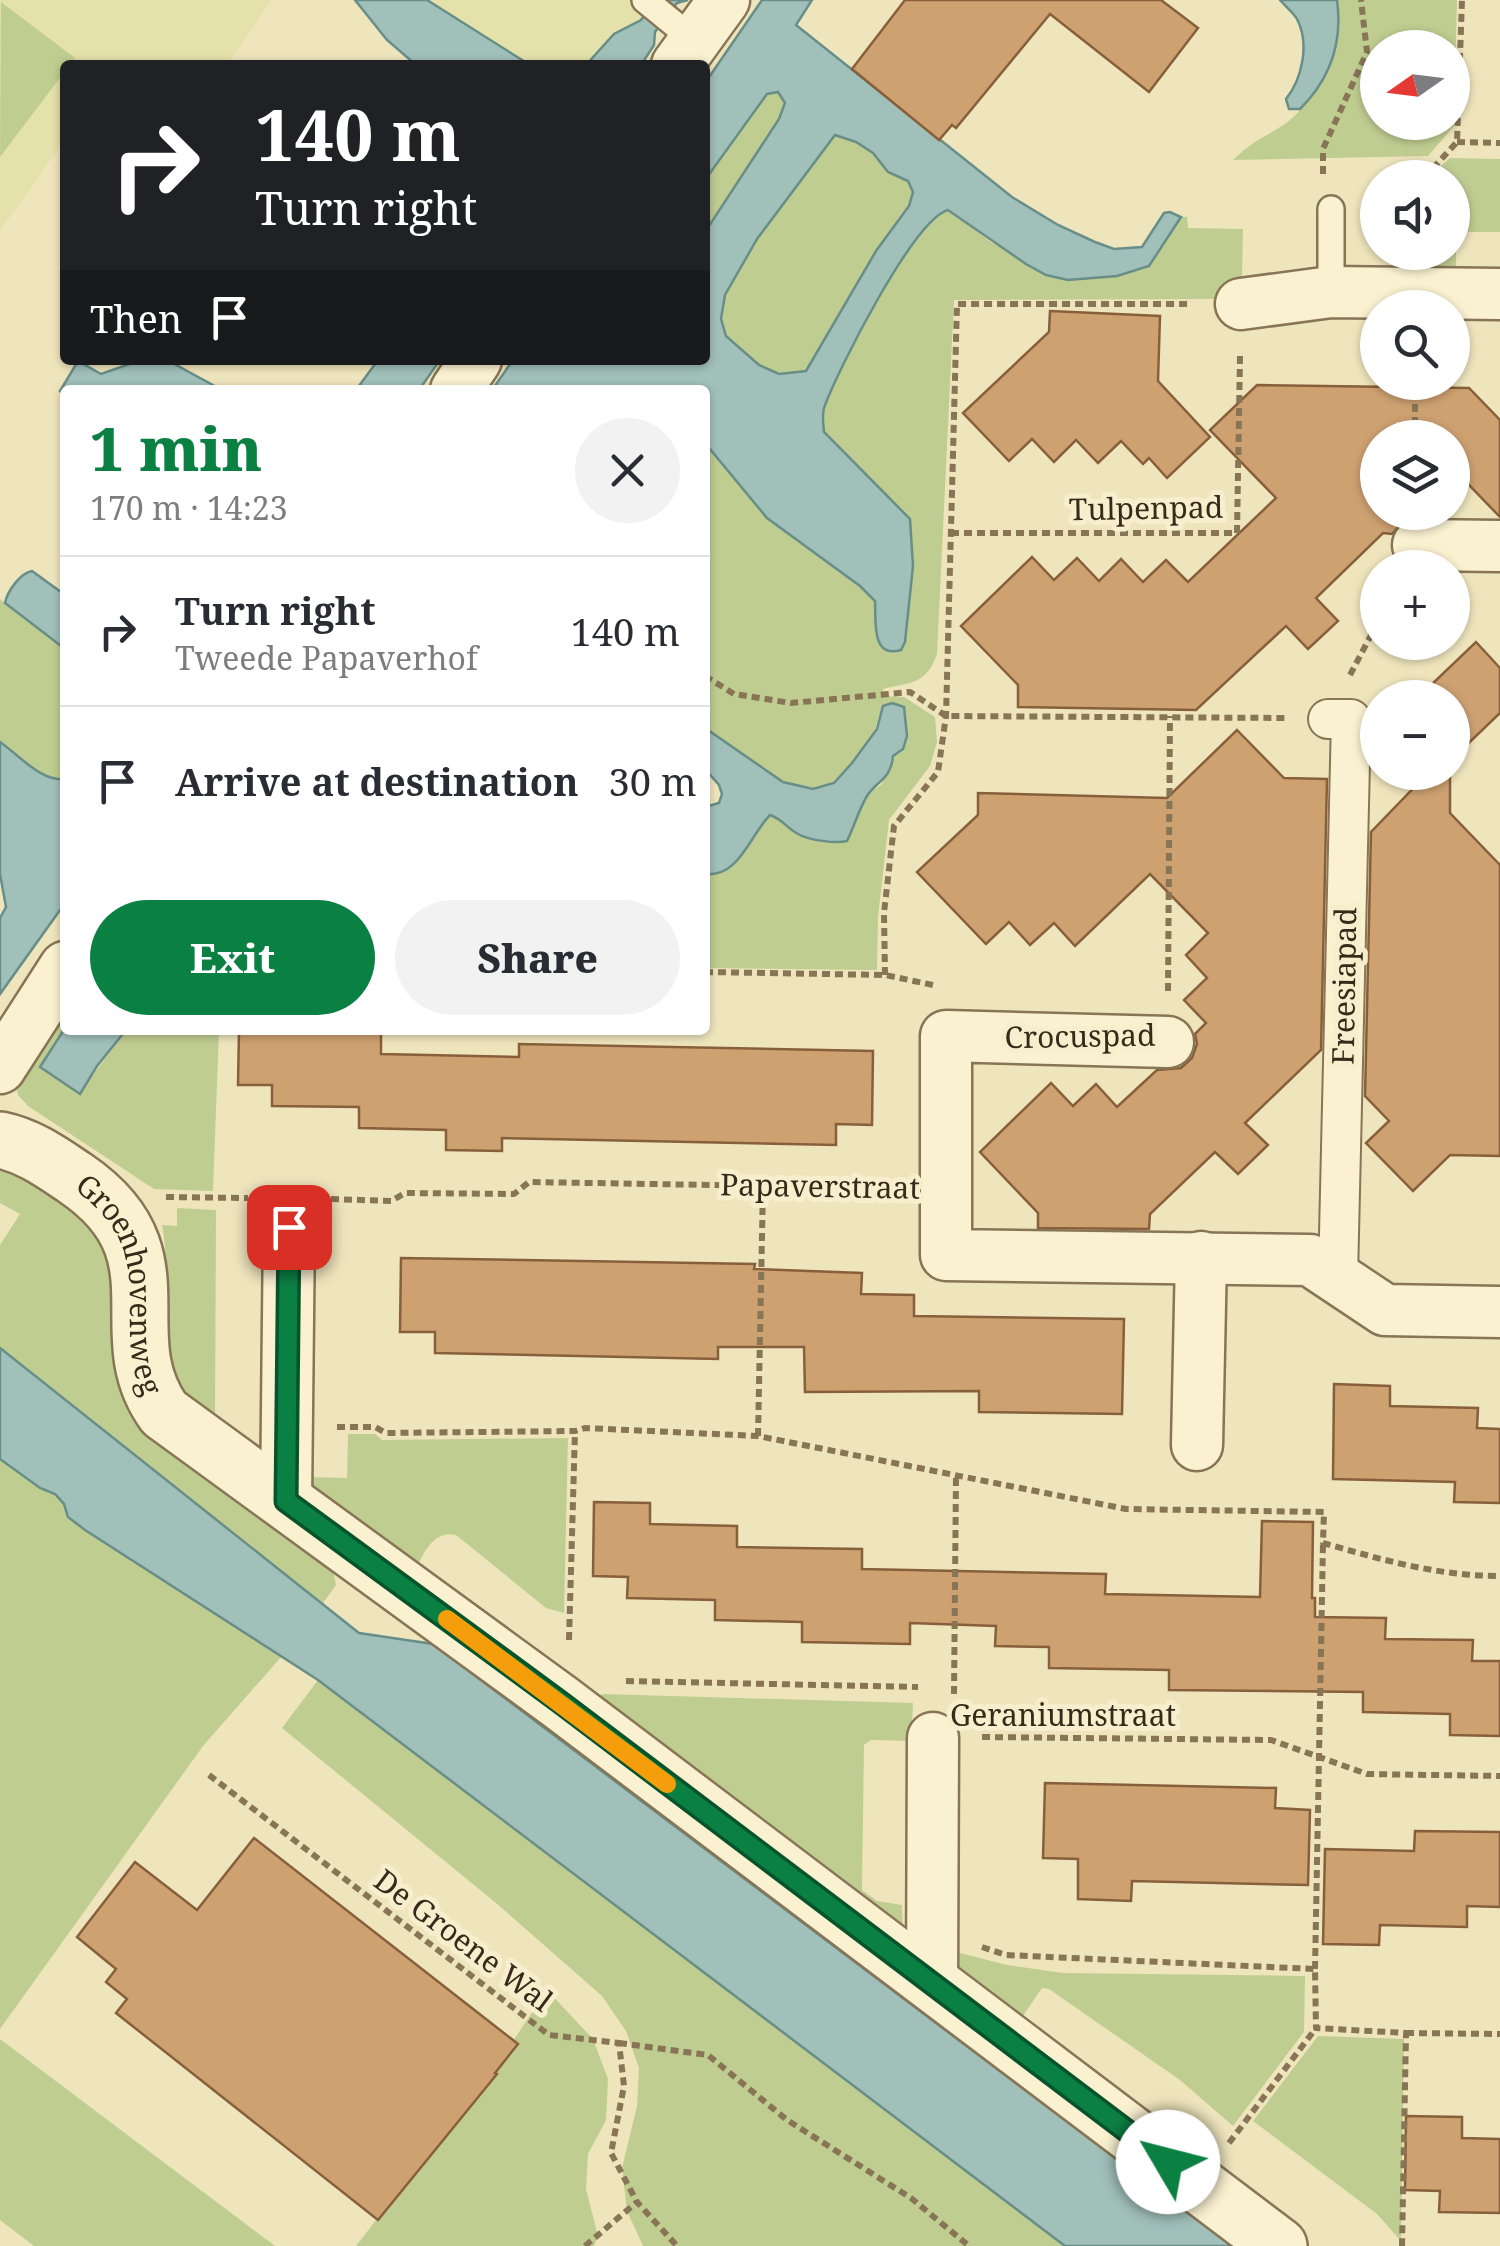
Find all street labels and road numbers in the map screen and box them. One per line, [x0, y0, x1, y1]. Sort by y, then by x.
street label: Tulpenpad [1068, 486, 1223, 529]
street label: Freesiapad [1322, 907, 1365, 1065]
street label: Crocuspad [1004, 1014, 1156, 1057]
street label: Papaverstraat [720, 1163, 920, 1208]
street label: Groenhovenweg [68, 1164, 173, 1401]
street label: Geraniumstraat [950, 1694, 1176, 1735]
street label: De Groene Wal [366, 1859, 561, 2020]

